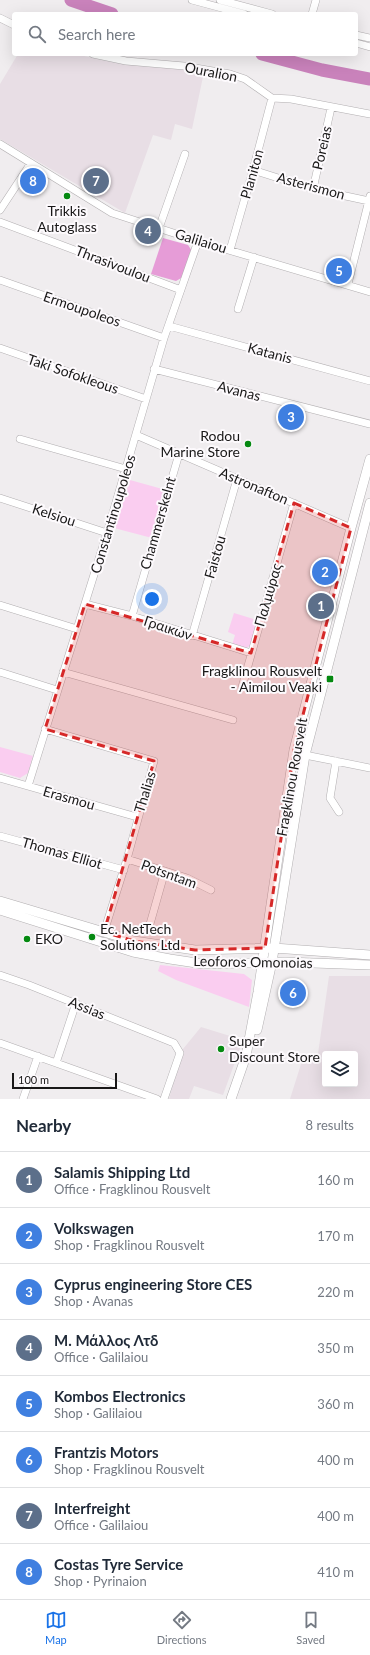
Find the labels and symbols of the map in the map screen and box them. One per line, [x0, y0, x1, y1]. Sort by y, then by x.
street label: Ouralion [183, 58, 239, 85]
street label: Poreias [308, 124, 335, 172]
street label: Planiton [236, 147, 267, 200]
pin: 8 [20, 166, 46, 196]
pin: 7 [83, 166, 109, 196]
street label: Asterismon [275, 168, 347, 203]
marker: Trikkis Autoglass [62, 191, 72, 201]
place label: Trikkis Autoglass [37, 202, 97, 235]
pin: 4 [135, 216, 161, 246]
street label: Galilaiou [173, 225, 229, 256]
street label: Thrasivoulou [73, 241, 153, 286]
pin: 5 [326, 256, 352, 286]
street label: Ermoupoleos [41, 287, 123, 330]
street label: Katanis [246, 338, 294, 367]
street label: Taki Sofokleous [25, 350, 121, 397]
street label: Avanas [216, 377, 262, 404]
pin: 3 [278, 402, 304, 432]
place label: Rodou Marine Store [161, 427, 240, 460]
marker: Rodou Marine Store [243, 439, 253, 449]
street label: Constantinoupoleos [86, 452, 139, 575]
street label: Astronafton [217, 463, 291, 508]
street label: Chammerskelnt [136, 474, 179, 571]
street label: Kelsiou [30, 500, 78, 530]
street label: Faistou [200, 533, 229, 580]
pin: 2 [312, 557, 338, 587]
street label: Παλμύρας [250, 561, 285, 628]
your location [142, 589, 162, 609]
pin: 1 [308, 591, 334, 621]
street label: Γραικών [142, 612, 194, 643]
place label: Fragklinou Rousvelt - Aimilou Veaki [202, 662, 322, 695]
marker: Fragklinou Rousvelt - Aimilou Veaki [325, 674, 335, 684]
street label: Fragklinou Rousvelt [273, 716, 310, 838]
street label: Thalias [130, 769, 159, 815]
street label: Erasmou [41, 782, 97, 813]
street label: Thomas Elliot [20, 833, 104, 872]
street label: Potsntam [139, 856, 199, 891]
place label: Ec. NetTech Solutions Ltd [100, 920, 180, 953]
place label: EKO [35, 930, 63, 947]
marker: Ec. NetTech Solutions Ltd [87, 932, 97, 942]
marker: EKO [22, 934, 32, 944]
street label: Leoforos Omonoias [193, 952, 313, 971]
pin: 6 [280, 978, 306, 1008]
street label: Assias [66, 993, 108, 1023]
place label: Super Discount Store [229, 1032, 320, 1065]
marker: Super Discount Store [216, 1044, 226, 1054]
scale bar [12, 1071, 117, 1090]

